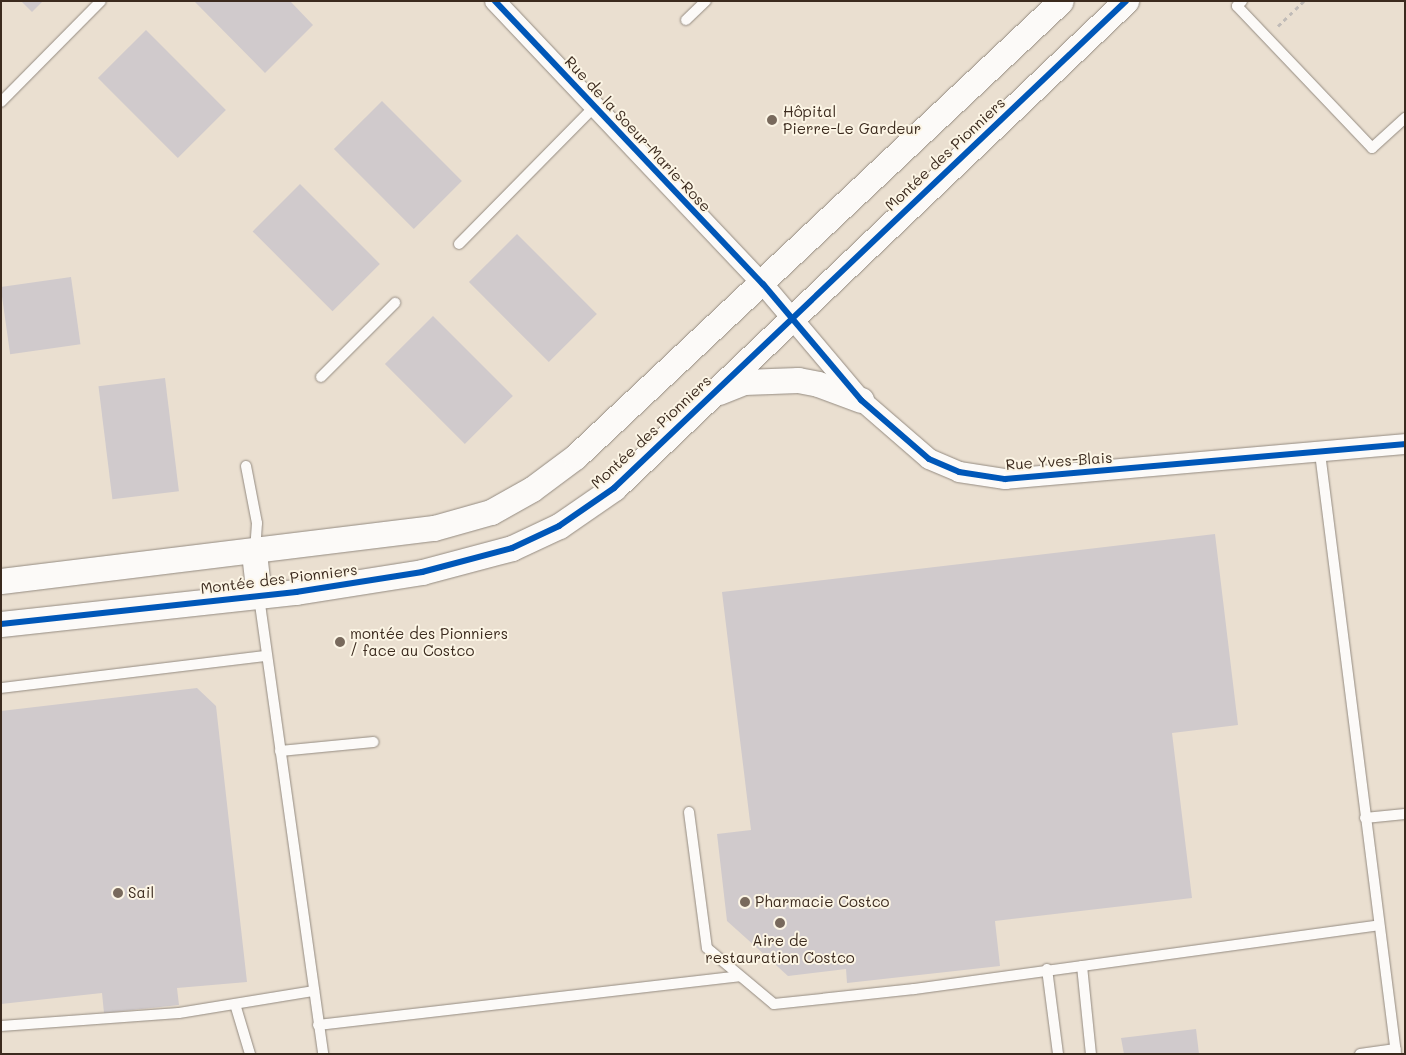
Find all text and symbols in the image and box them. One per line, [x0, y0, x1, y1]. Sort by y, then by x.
street label: Rue de la Soeur-Marie-Rose [561, 52, 715, 216]
street label: Montée des Pionniers [881, 94, 1009, 214]
place label: Hôpital Pierre-Le Gardeur [783, 102, 921, 137]
marker: Hôpital Pierre-Le Gardeur [765, 113, 779, 127]
street label: Montée des Pionniers [587, 372, 715, 492]
street label: Rue Yves-Blais [1005, 448, 1113, 474]
street label: Montée des Pionniers [200, 560, 358, 598]
place label: montée des Pionniers / face au Costco [350, 624, 508, 659]
marker: montée des Pionniers / face au Costco [334, 636, 346, 648]
place label: Sail [128, 884, 154, 902]
marker: Sail [112, 887, 124, 899]
place label: Pharmacie Costco [755, 893, 890, 911]
marker: Pharmacie Costco [739, 896, 751, 908]
marker: Aire de restauration Costco [774, 917, 786, 929]
place label: Aire de restauration Costco [705, 931, 855, 966]

